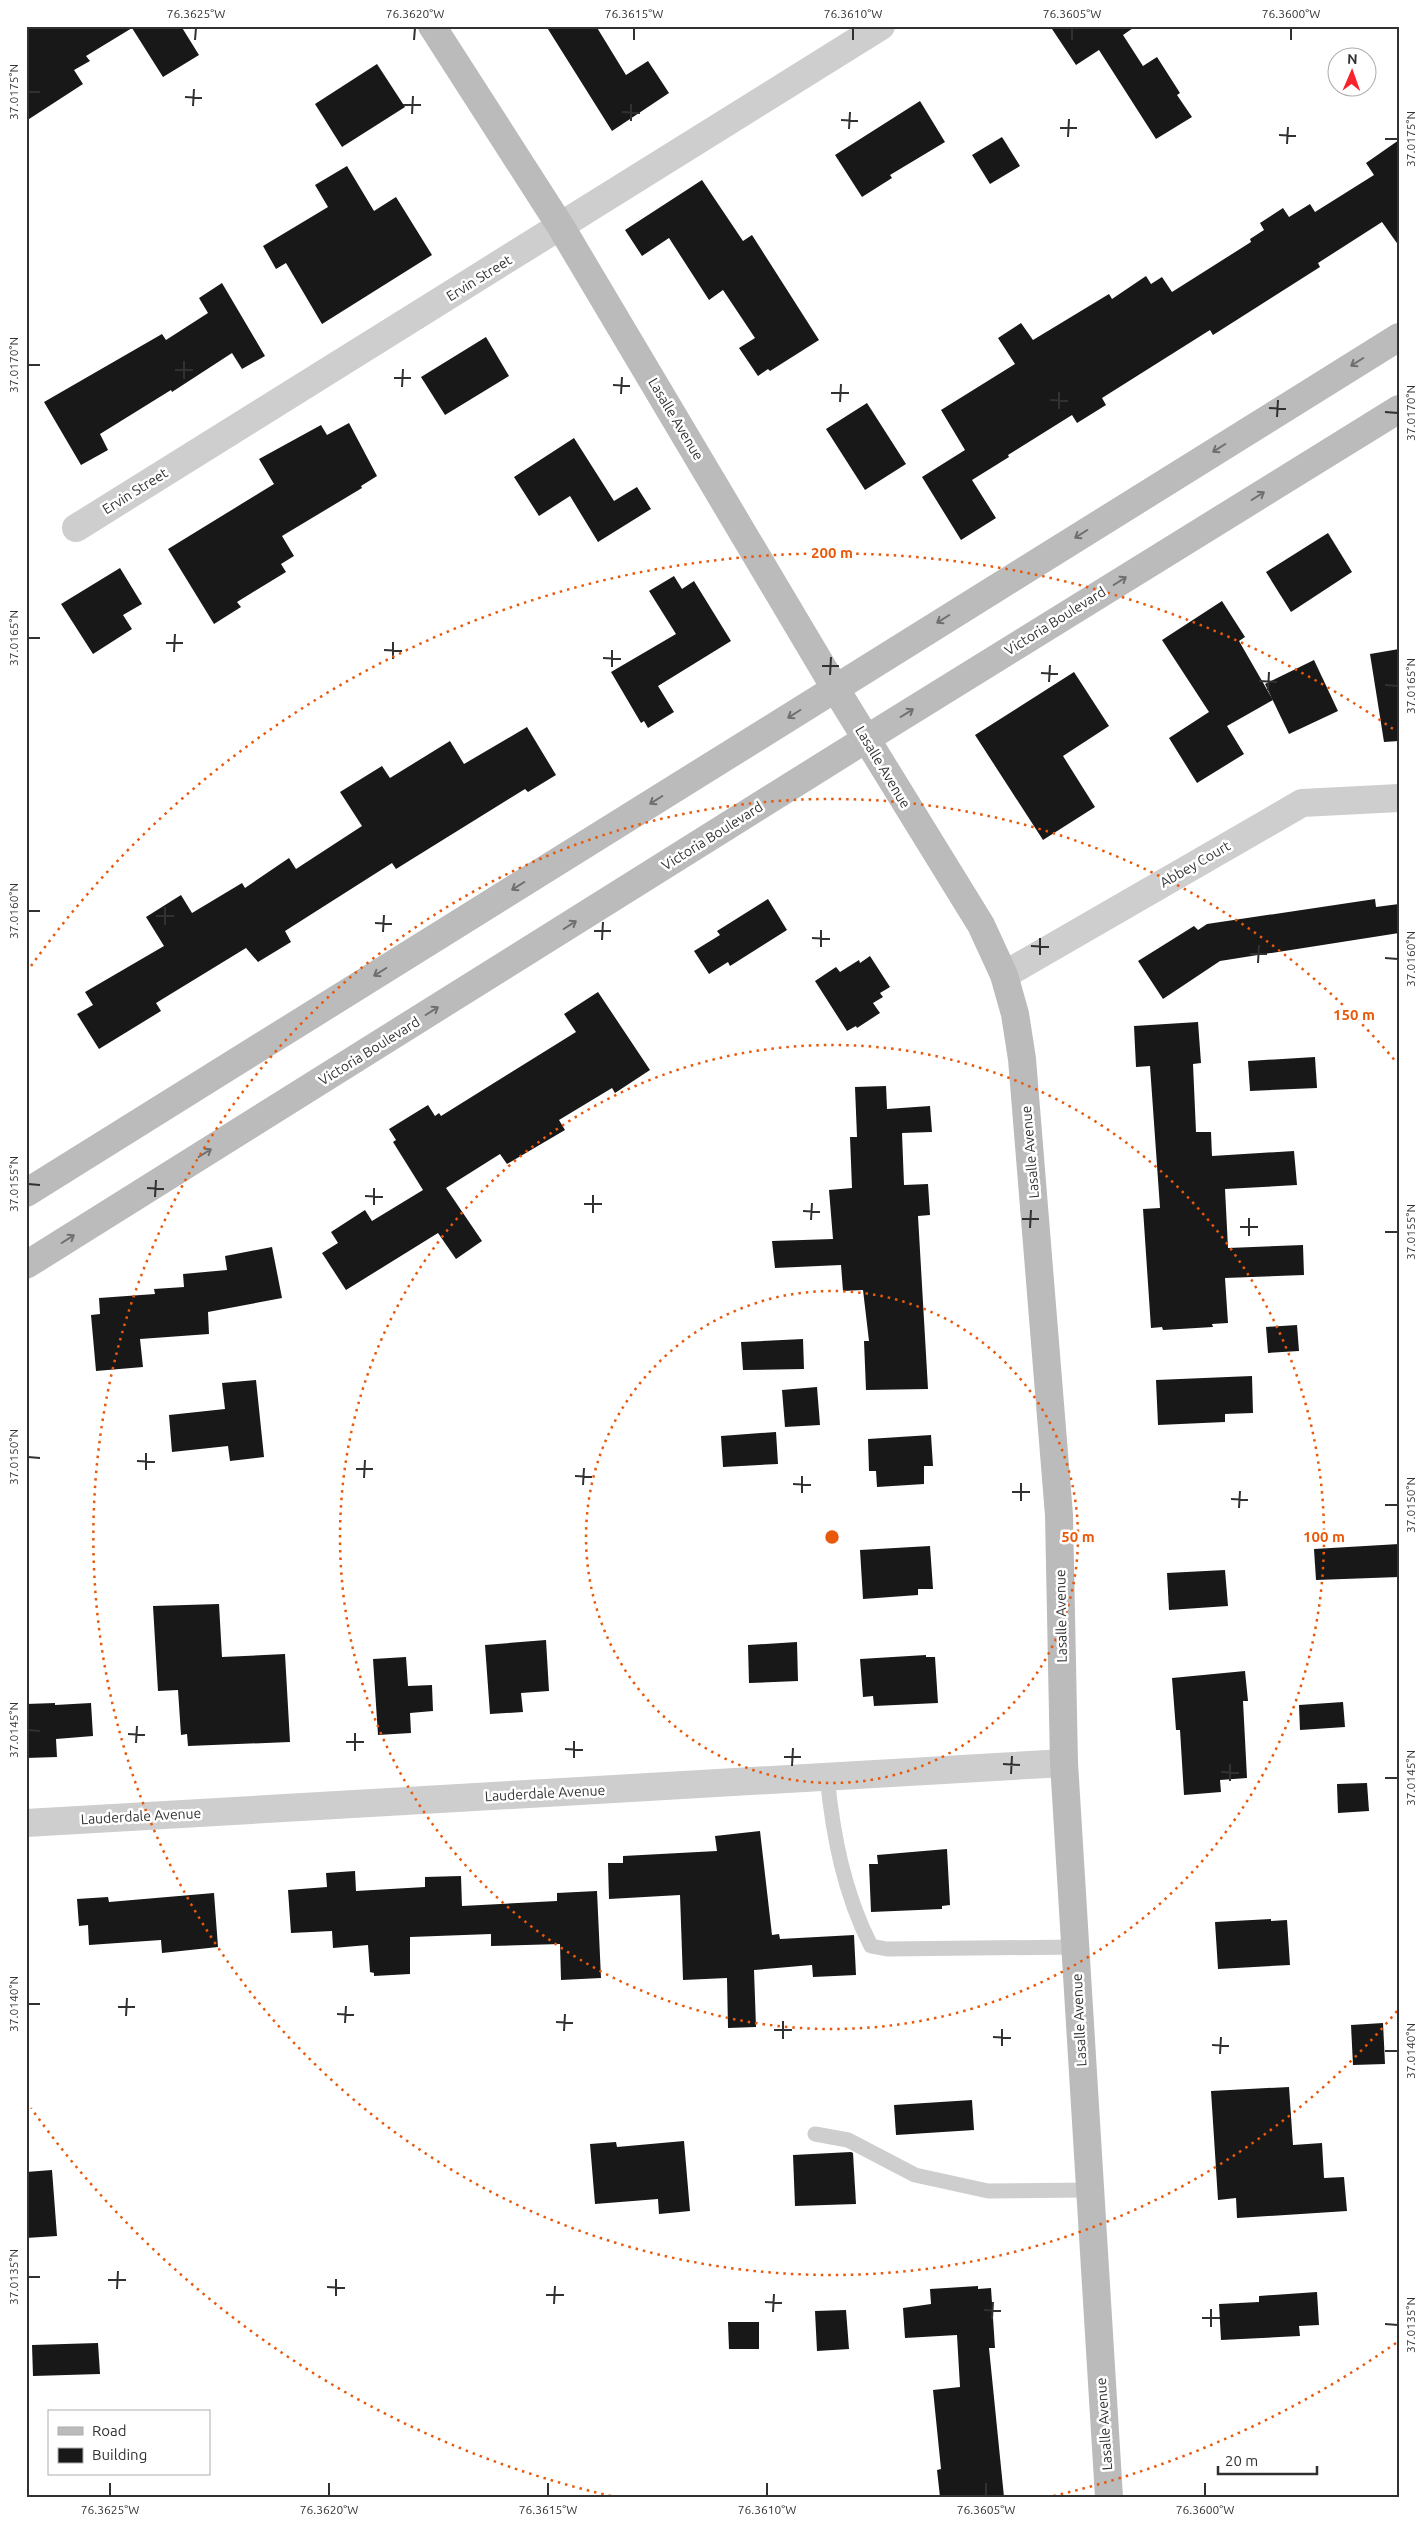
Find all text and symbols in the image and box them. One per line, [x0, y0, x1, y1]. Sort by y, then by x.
text: 76.3625°W [167, 7, 225, 20]
text: 76.3620°W [386, 7, 444, 20]
text: 76.3615°W [605, 7, 663, 20]
text: 76.3610°W [824, 7, 882, 20]
text: 76.3605°W [1043, 7, 1101, 20]
text: 76.3600°W [1262, 7, 1320, 20]
north arrow [1328, 48, 1378, 98]
text: N [1347, 51, 1358, 67]
text: 37.0175°N [7, 64, 20, 120]
text: 37.0175°N [1404, 111, 1417, 167]
street label: Ervin Street [443, 251, 515, 304]
text: 37.0170°N [7, 337, 20, 393]
one-way arrow [1351, 358, 1365, 368]
street label: Lasalle Avenue [645, 375, 707, 463]
text: 37.0170°N [1404, 385, 1417, 441]
one-way arrow [1213, 443, 1227, 453]
street label: Ervin Street [99, 464, 171, 517]
one-way arrow [1251, 490, 1265, 501]
one-way arrow [1075, 529, 1089, 539]
text: 200 m [811, 544, 853, 561]
one-way arrow [1112, 576, 1126, 586]
street label: Victoria Boulevard [1002, 583, 1108, 659]
text: 37.0165°N [7, 610, 20, 666]
one-way arrow [936, 614, 950, 625]
text: 37.0165°N [1404, 658, 1417, 714]
one-way arrow [900, 708, 914, 718]
one-way arrow [787, 709, 801, 719]
street label: Lasalle Avenue [852, 723, 914, 811]
one-way arrow [649, 795, 663, 805]
street label: Victoria Boulevard [659, 798, 765, 874]
street label: Abbey Court [1157, 837, 1234, 891]
one-way arrow [511, 880, 525, 891]
text: 37.0160°N [7, 883, 20, 939]
one-way arrow [562, 920, 576, 930]
text: 37.0160°N [1404, 931, 1417, 987]
one-way arrow [374, 967, 388, 977]
one-way arrow [425, 1006, 439, 1016]
text: 150 m [1333, 1006, 1375, 1023]
street label: Victoria Boulevard [316, 1013, 422, 1089]
street label: Lasalle Avenue [1018, 1105, 1042, 1199]
one-way arrow [198, 1148, 212, 1158]
text: 37.0155°N [7, 1156, 20, 1212]
text: 37.0155°N [1404, 1204, 1417, 1260]
one-way arrow [60, 1234, 74, 1244]
text: 37.0150°N [7, 1429, 20, 1485]
text: 37.0150°N [1404, 1477, 1417, 1533]
centre of rings [823, 1528, 841, 1546]
text: 50 m [1061, 1528, 1095, 1545]
text: 100 m [1303, 1528, 1345, 1545]
street label: Lasalle Avenue [1052, 1569, 1070, 1663]
text: 37.0145°N [7, 1702, 20, 1758]
text: 37.0145°N [1404, 1750, 1417, 1806]
street label: Lauderdale Avenue [484, 1782, 606, 1804]
street label: Lauderdale Avenue [80, 1805, 202, 1827]
street label: Lasalle Avenue [1069, 1973, 1089, 2067]
text: 37.0140°N [7, 1976, 20, 2032]
text: 37.0140°N [1404, 2023, 1417, 2079]
text: 37.0135°N [7, 2249, 20, 2305]
text: 37.0135°N [1404, 2297, 1417, 2353]
street label: Lasalle Avenue [1093, 2377, 1115, 2471]
legend [48, 2410, 210, 2476]
text: Road [92, 2422, 127, 2439]
scale bar [1218, 2443, 1316, 2475]
text: Building [92, 2446, 147, 2463]
text: 20 m [1225, 2452, 1258, 2469]
text: 76.3625°W [81, 2503, 139, 2516]
text: 76.3620°W [300, 2503, 358, 2516]
text: 76.3615°W [519, 2503, 577, 2516]
text: 76.3610°W [738, 2503, 796, 2516]
text: 76.3605°W [957, 2503, 1015, 2516]
text: 76.3600°W [1176, 2503, 1234, 2516]

